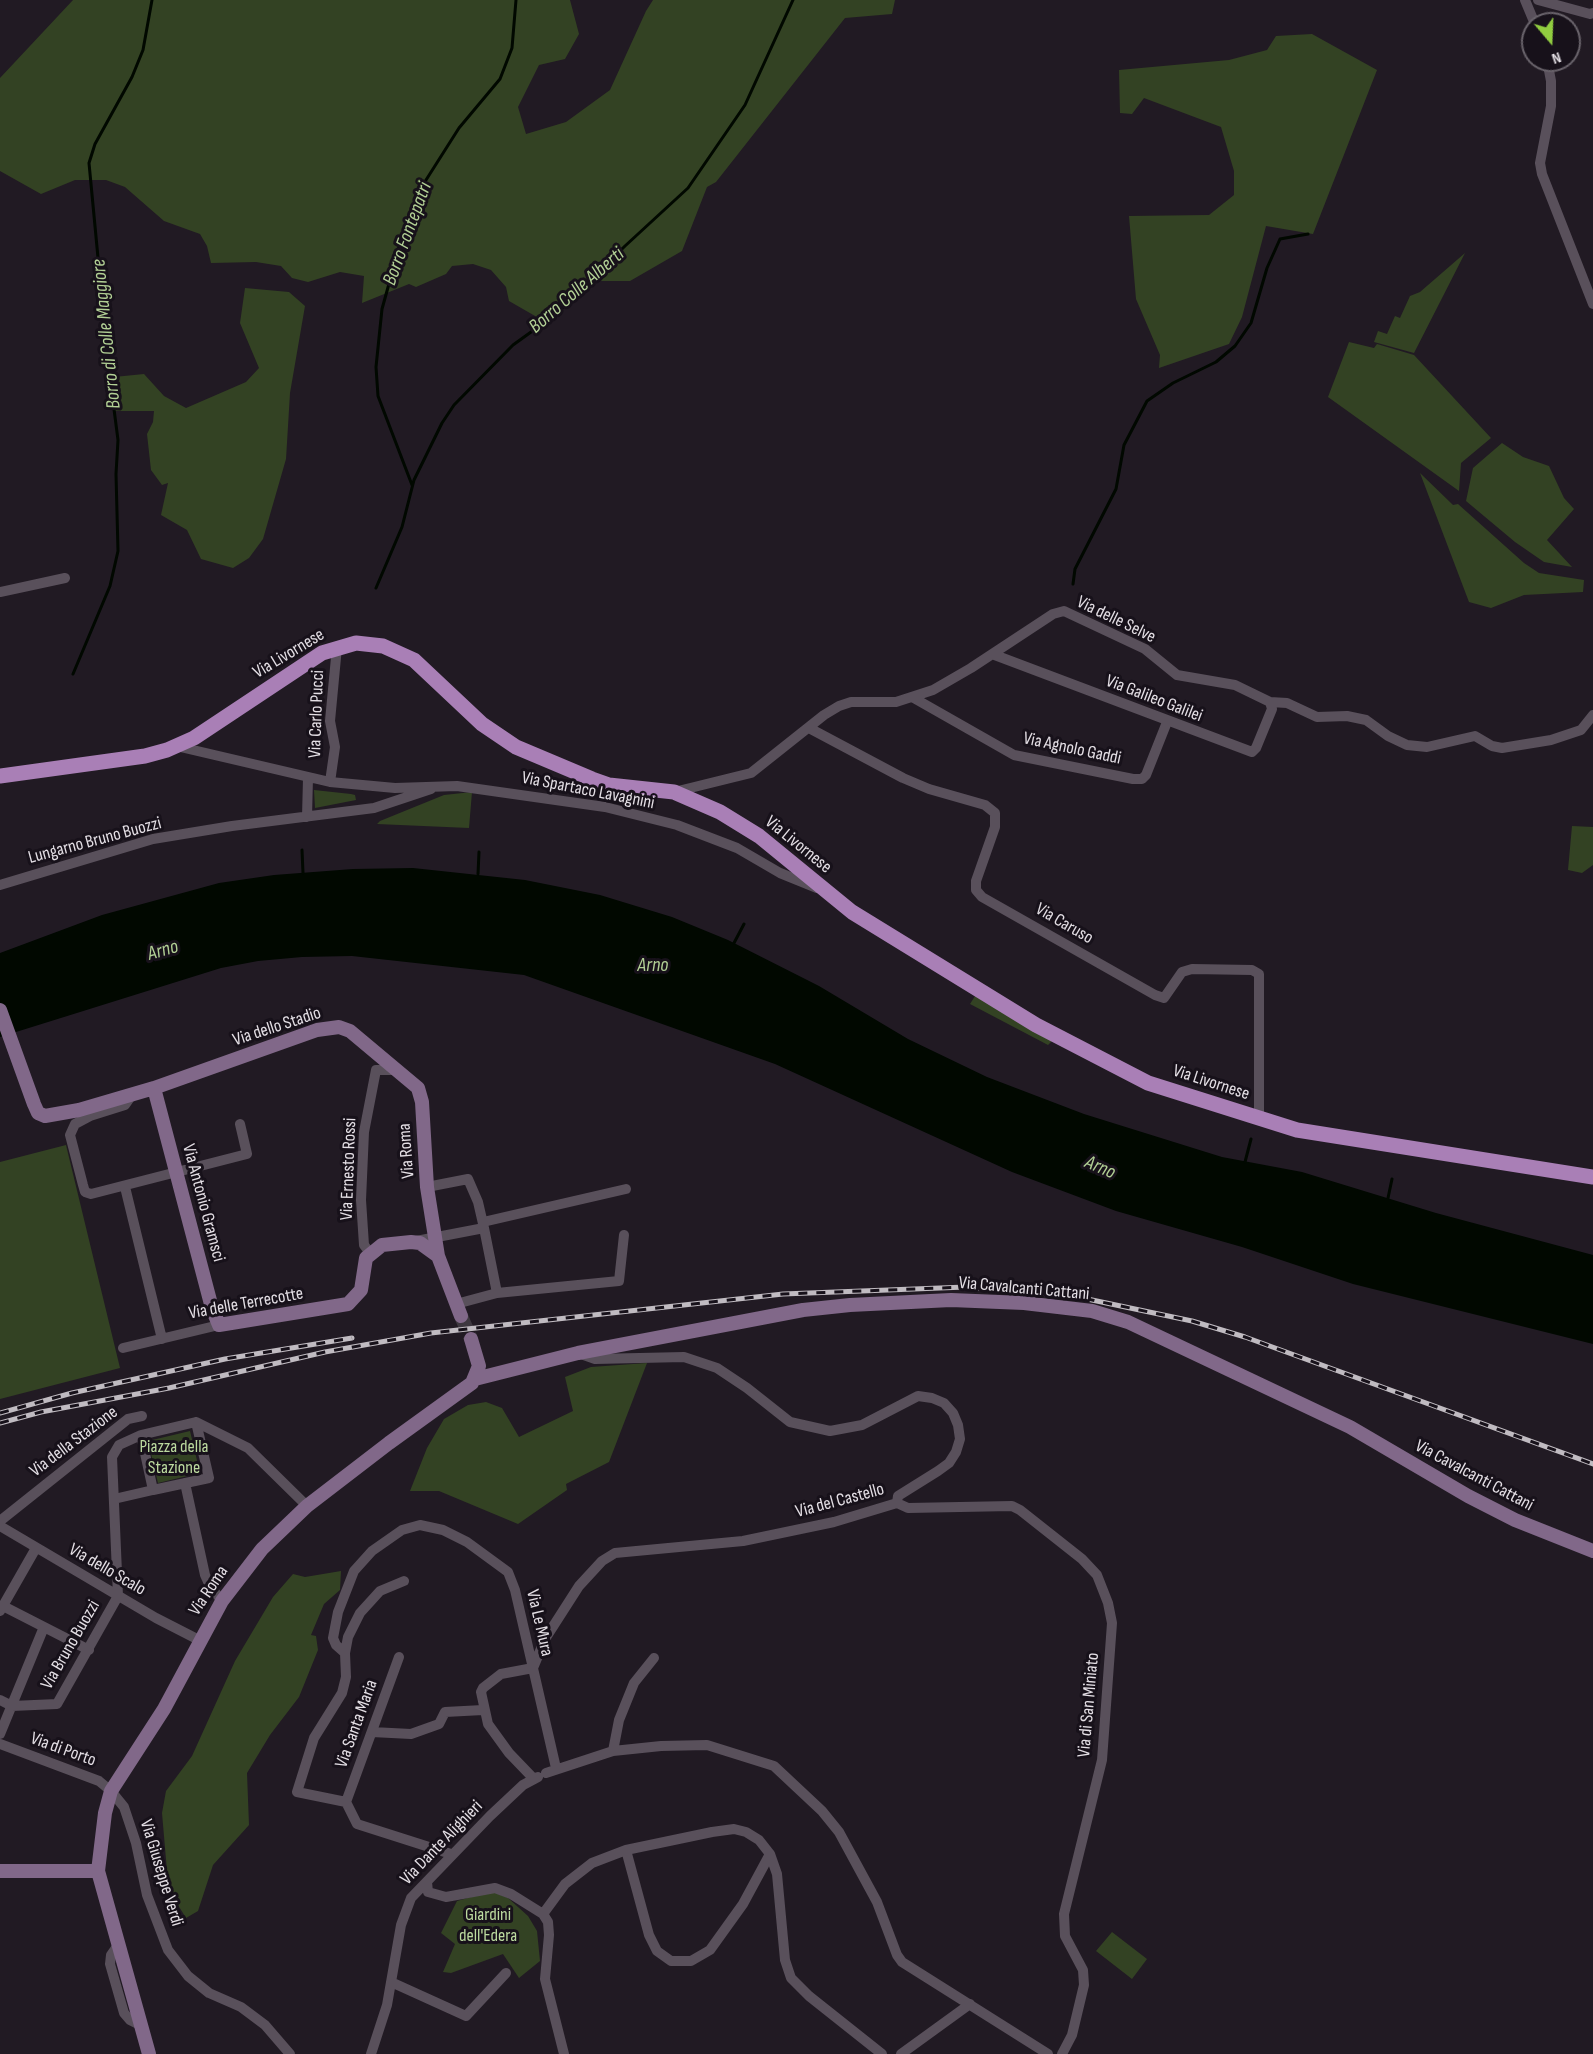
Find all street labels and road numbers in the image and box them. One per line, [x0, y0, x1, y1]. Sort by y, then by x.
street label: Via delle Selve [1073, 592, 1159, 648]
street label: Via Livornese [249, 624, 329, 684]
street label: Via Carlo Pucci [305, 670, 329, 758]
street label: Via Galileo Galilei [1103, 671, 1205, 727]
street label: Via Agnolo Gaddi [1021, 728, 1123, 770]
street label: Via Spartaco Lavagnini [520, 768, 656, 814]
street label: Via Livornese [760, 812, 836, 878]
street label: Lungarno Bruno Buozzi [26, 813, 164, 869]
street label: Via Caruso [1031, 899, 1097, 949]
street label: Via dello Stadio [230, 1003, 324, 1051]
street label: Via Livornese [1170, 1060, 1252, 1106]
street label: Via Ernesto Rossi [336, 1117, 362, 1221]
street label: Via Roma [394, 1123, 420, 1179]
street label: Via Antonio Gramsci [177, 1142, 229, 1264]
street label: Via Cavalcanti Cattani [958, 1273, 1090, 1305]
street label: Via delle Terrecotte [187, 1283, 305, 1325]
street label: Via della Stazione [26, 1402, 122, 1482]
street label: Via Cavalcanti Cattani [1411, 1436, 1537, 1516]
street label: Via del Castello [793, 1479, 887, 1523]
street label: Via dello Scalo [65, 1539, 149, 1601]
street label: Via Roma [185, 1562, 233, 1620]
street label: Via Le Mura [521, 1588, 557, 1658]
street label: Via Bruno Buozzi [37, 1597, 105, 1693]
street label: Via di San Miniato [1074, 1652, 1104, 1758]
street label: Via Santa Maria [331, 1677, 383, 1771]
street label: Via di Porto [27, 1728, 99, 1772]
street label: Via Dante Alighieri [396, 1796, 488, 1890]
street label: Via Giuseppe Verdi [135, 1817, 187, 1929]

